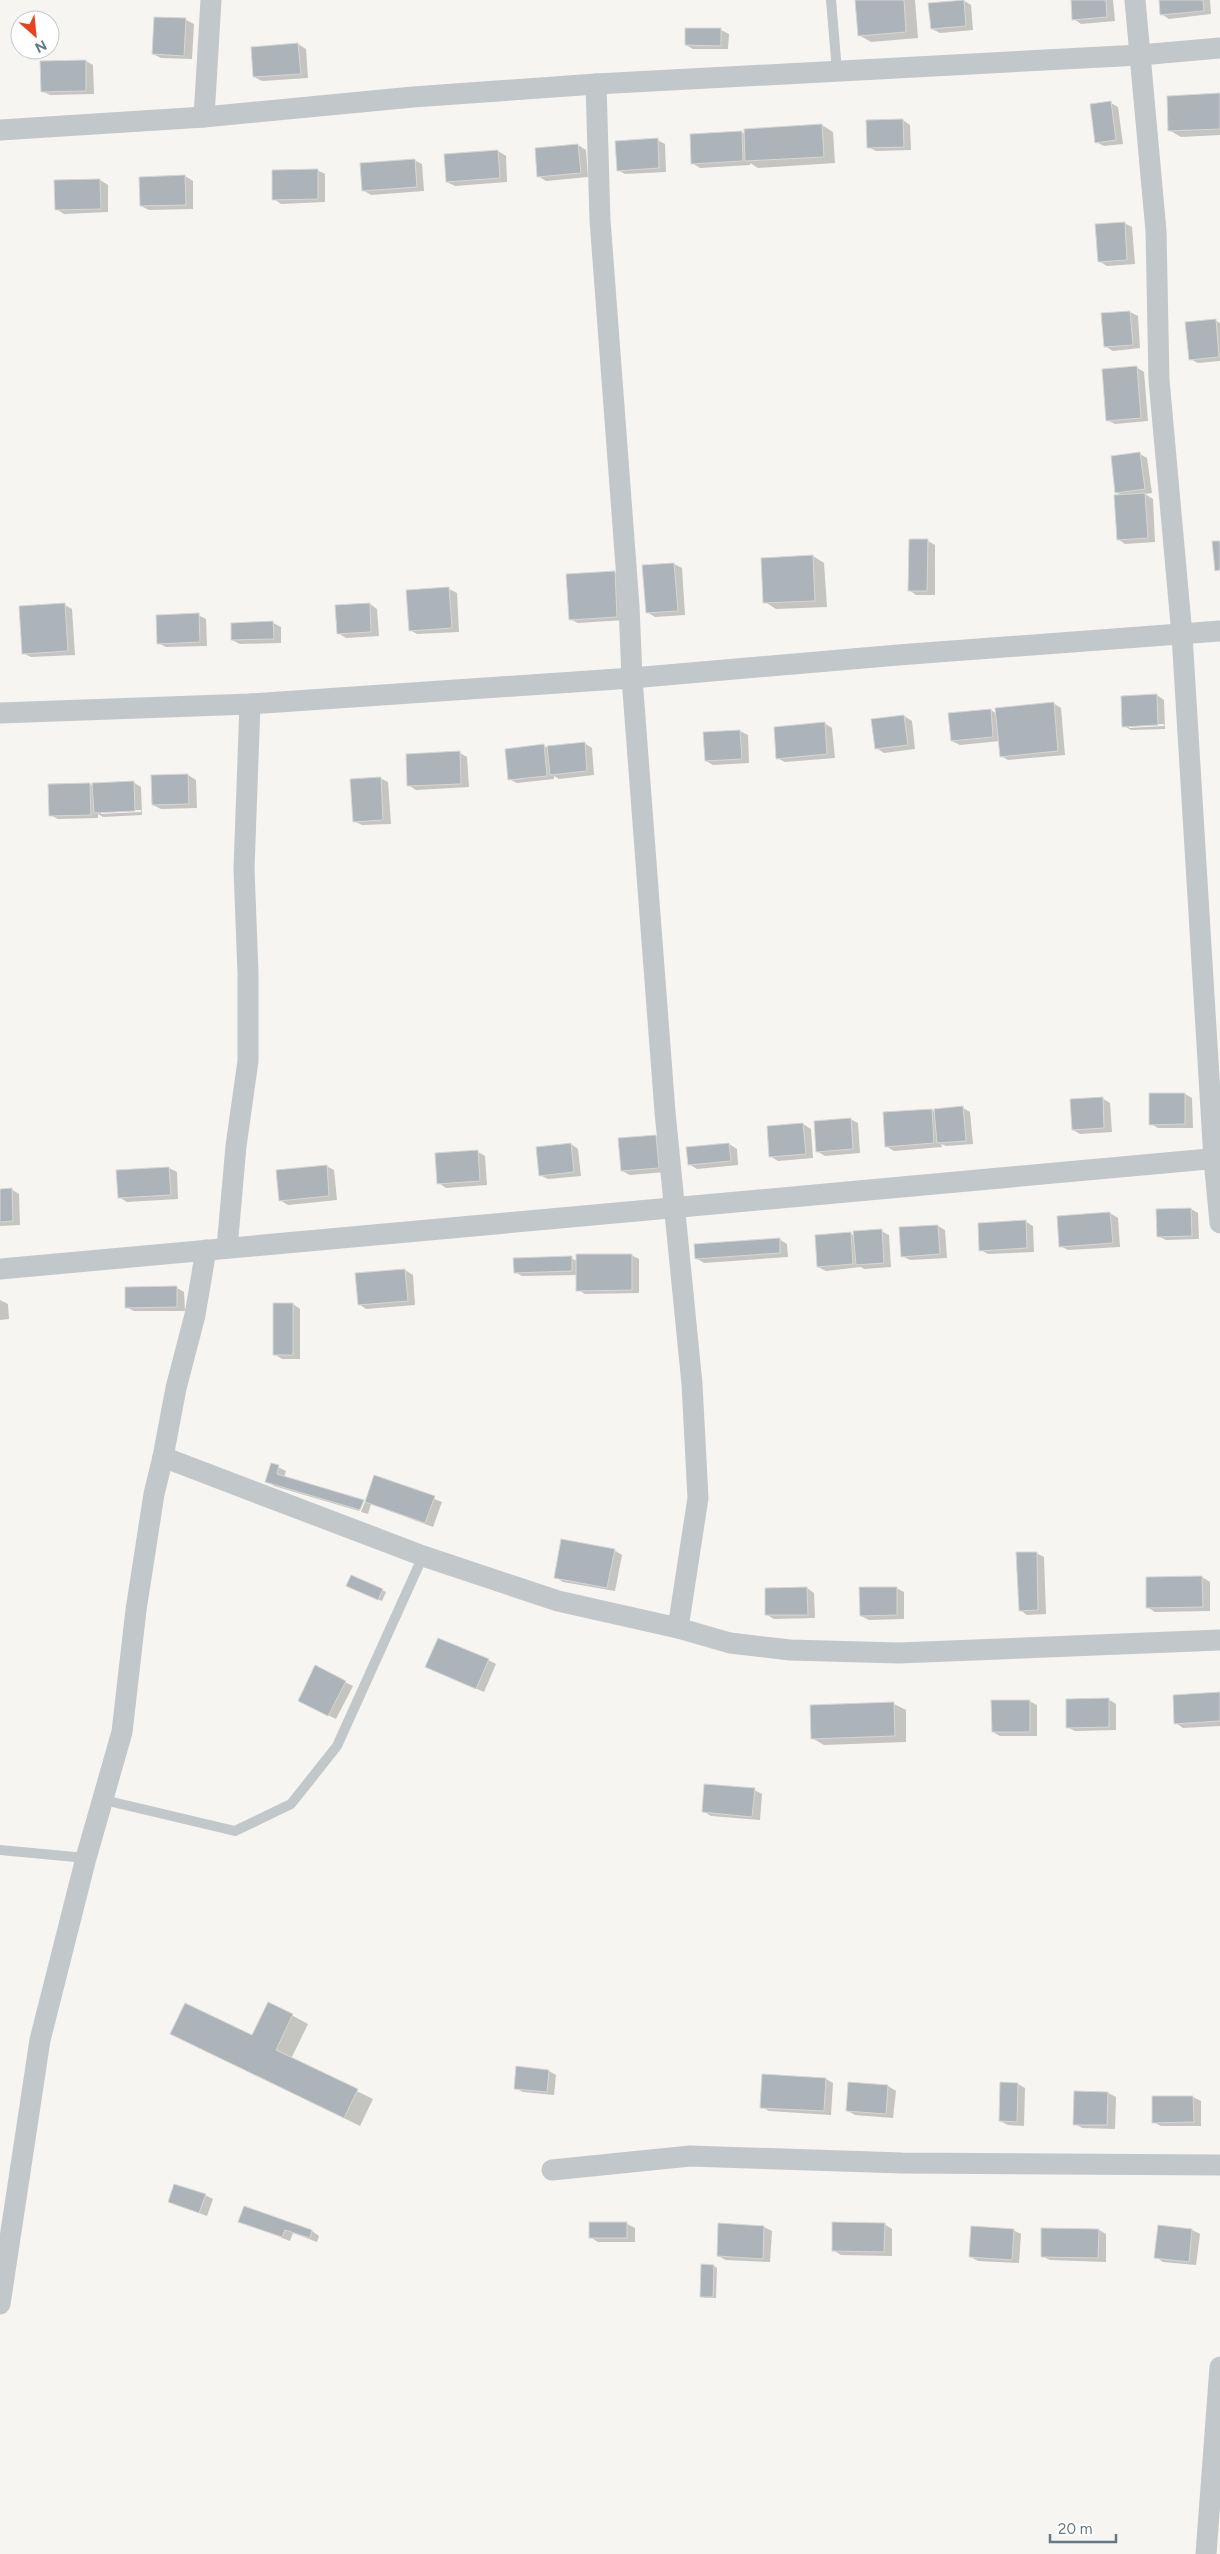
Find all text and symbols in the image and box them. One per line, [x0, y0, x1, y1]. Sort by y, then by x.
north arrow [10, 10, 60, 60]
text: N [32, 36, 49, 56]
scale bar [1050, 2512, 1116, 2544]
text: 20 m [1058, 2520, 1092, 2538]

